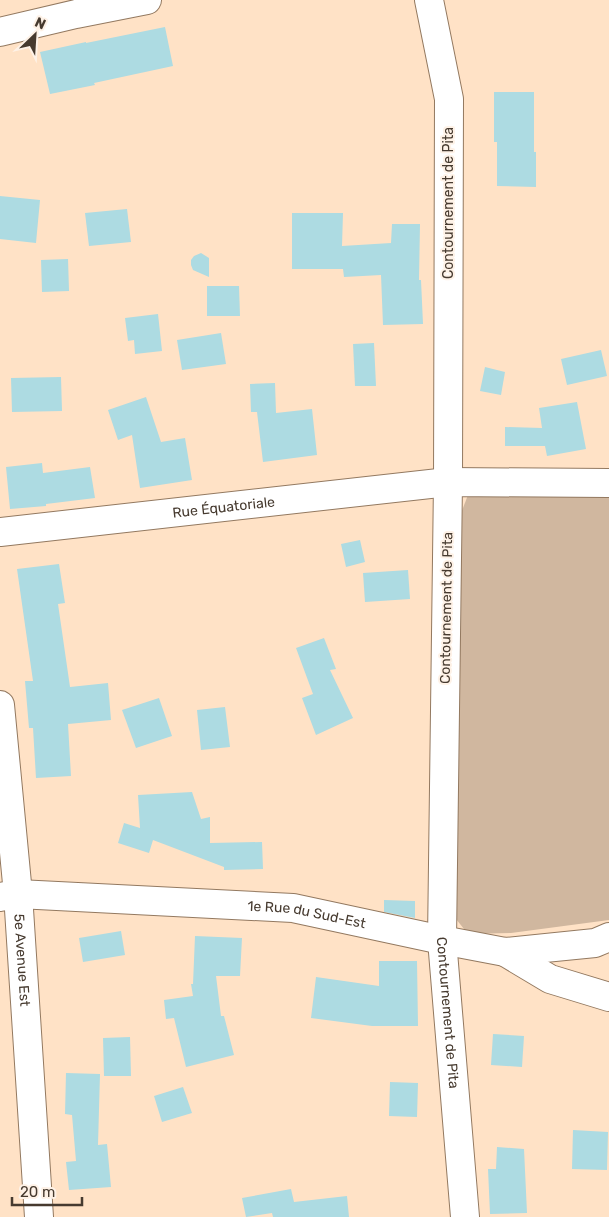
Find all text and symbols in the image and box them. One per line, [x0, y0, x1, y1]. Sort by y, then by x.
north arrow [10, 10, 60, 60]
text: N [32, 14, 48, 34]
street label: Contournement de Pita [440, 127, 457, 279]
street label: Rue Équatoriale [172, 493, 276, 522]
street label: Contournement de Pita [437, 532, 456, 684]
street label: 1e Rue du Sud-Est [247, 898, 368, 932]
street label: 5e Avenue Est [10, 913, 33, 1007]
street label: Contournement de Pita [433, 936, 462, 1089]
scale bar [12, 1174, 82, 1206]
text: 20 m [20, 1183, 55, 1201]

